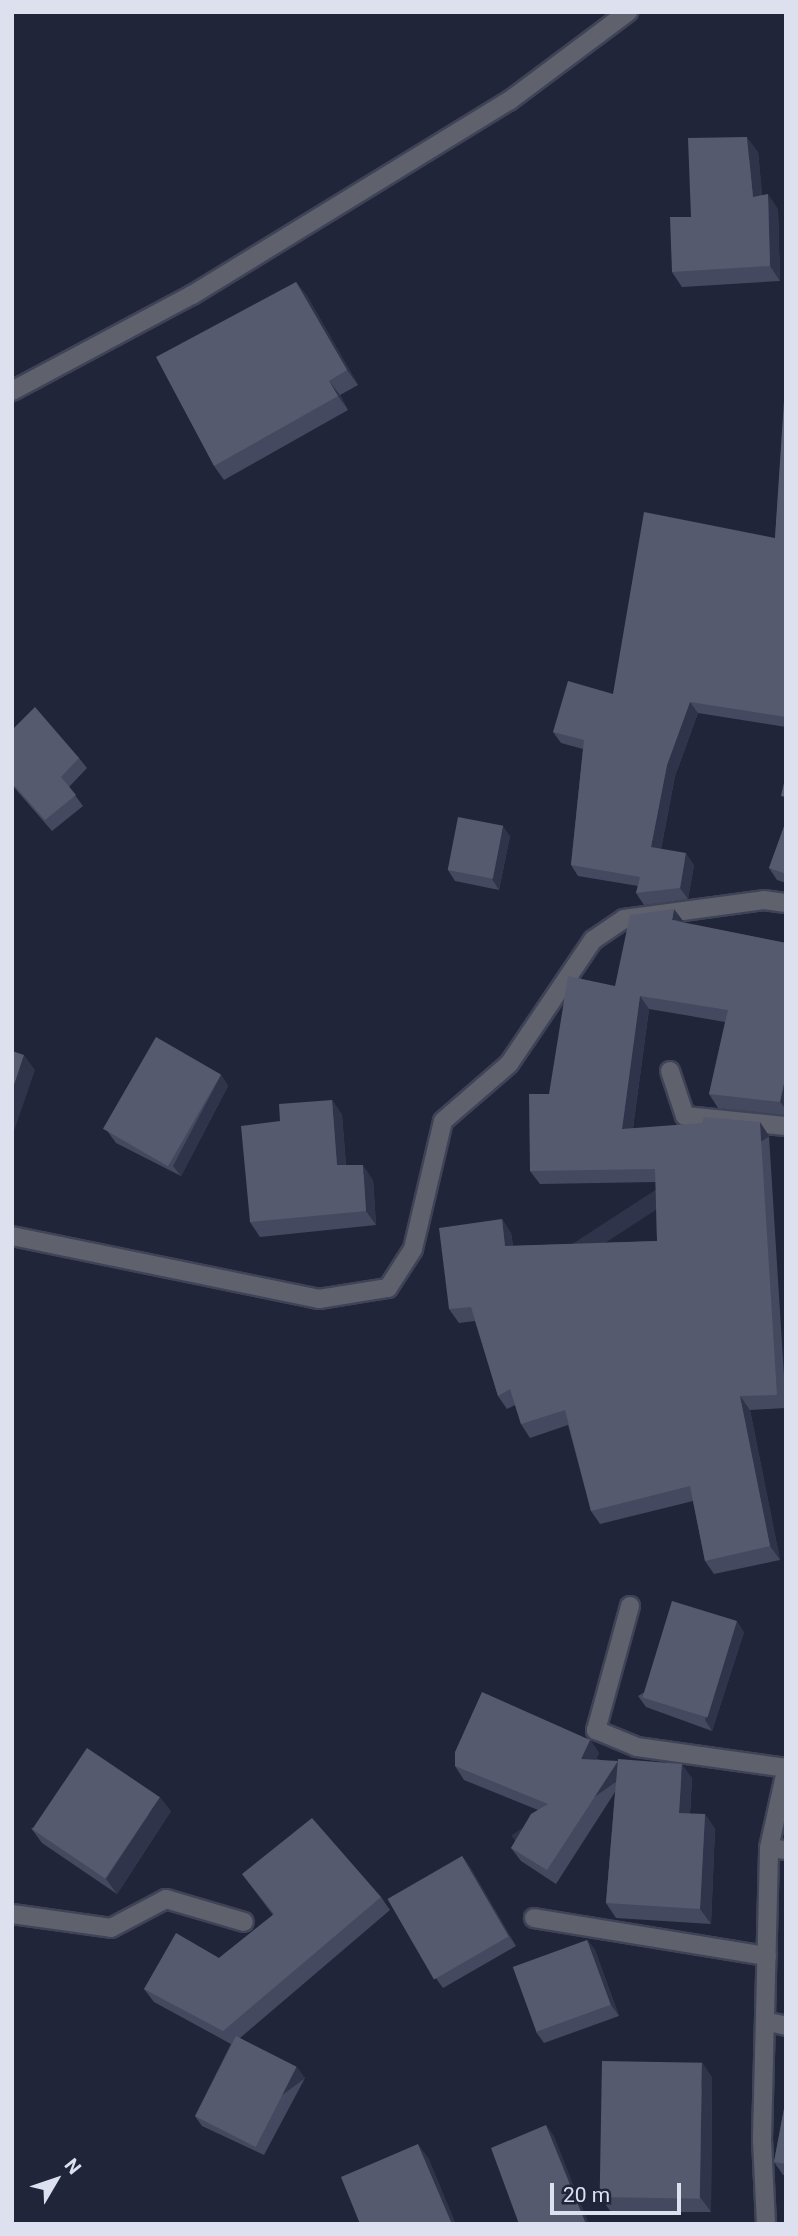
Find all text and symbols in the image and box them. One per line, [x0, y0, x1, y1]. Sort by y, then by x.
north arrow [21, 2145, 91, 2215]
text: N [60, 2154, 86, 2179]
scale bar [553, 2170, 684, 2214]
text: 20 m [563, 2183, 610, 2207]

